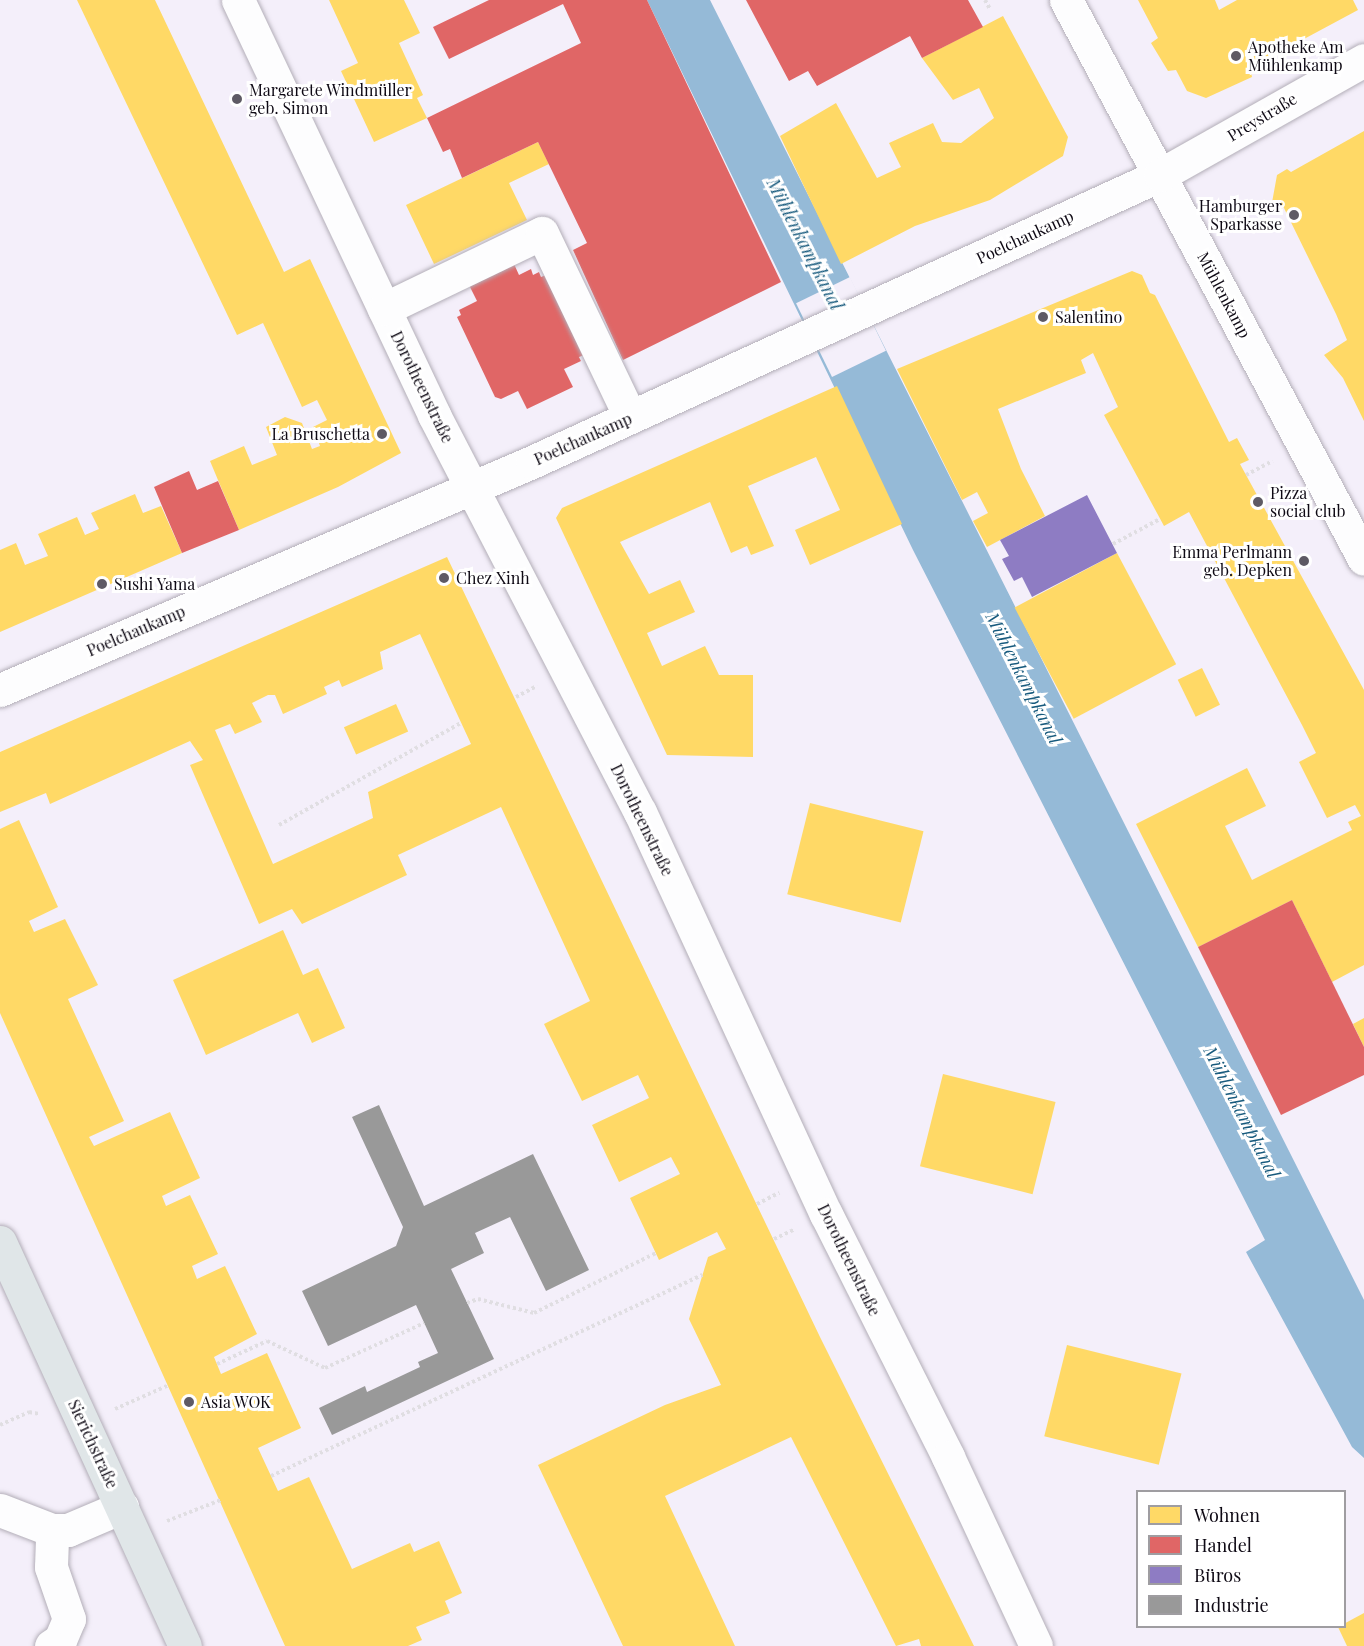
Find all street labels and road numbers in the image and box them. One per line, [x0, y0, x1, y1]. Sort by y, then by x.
street label: Preystraße [1224, 89, 1300, 145]
street label: Poelchaukamp [973, 206, 1077, 268]
street label: Mühlenkamp [1193, 249, 1255, 341]
street label: Dorotheenstraße [387, 328, 457, 446]
street label: Poelchaukamp [531, 409, 635, 469]
street label: Poelchaukamp [84, 602, 188, 660]
street label: Dorotheenstraße [607, 761, 677, 879]
street label: Dorotheenstraße [814, 1201, 884, 1319]
street label: Sierichstraße [64, 1397, 122, 1491]

